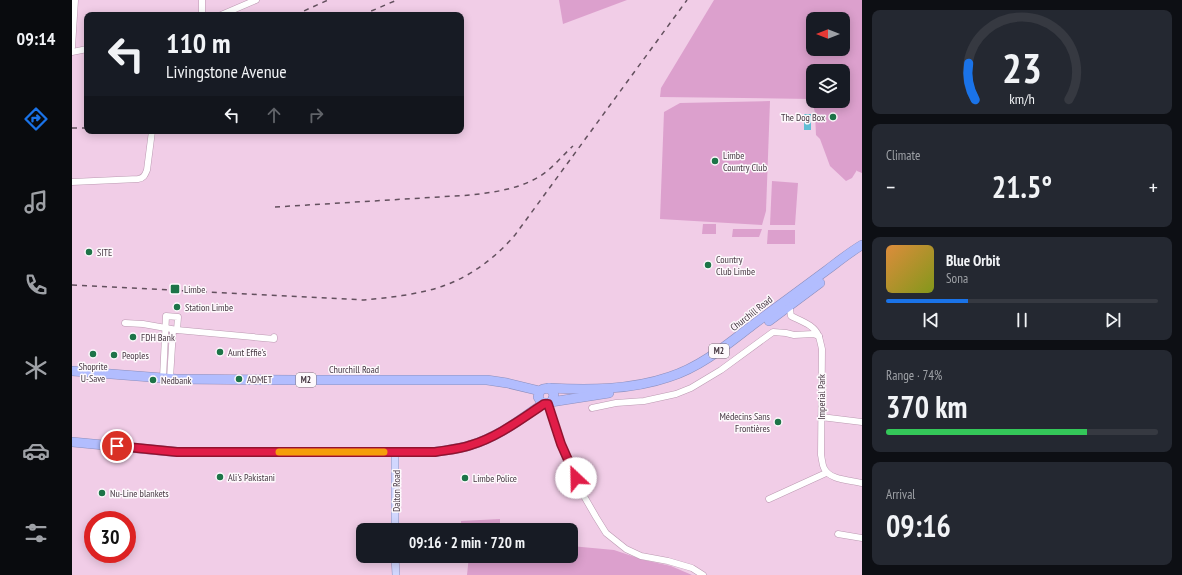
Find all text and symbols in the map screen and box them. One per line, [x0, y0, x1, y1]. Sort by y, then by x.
north arrow [806, 12, 850, 56]
map controls [806, 12, 850, 108]
text: 110 m [166, 24, 230, 61]
text: 09:14 [17, 27, 55, 50]
icon: left [100, 28, 152, 80]
text: 23 [1002, 41, 1042, 94]
text: Livingstone Avenue [166, 60, 287, 83]
button: layers [806, 64, 850, 108]
text: km/h [1009, 89, 1035, 108]
icon: left [221, 104, 243, 126]
icon: ahead [263, 104, 285, 126]
icon: right [305, 104, 327, 126]
icon: directions [22, 105, 50, 133]
place label: The Dog Box [781, 111, 825, 124]
marker: The Dog Box [828, 112, 838, 122]
text: Climate [886, 147, 920, 164]
place label: Limbe Country Club [723, 149, 767, 174]
marker: Limbe Country Club [710, 156, 720, 166]
text: 21.5° [992, 167, 1052, 206]
text: − [886, 173, 895, 201]
text: + [1149, 173, 1158, 201]
icon: music [22, 188, 50, 216]
place label: SITE [97, 246, 112, 259]
marker: SITE [84, 247, 94, 257]
text: Blue Orbit [946, 251, 1000, 270]
place label: Country Club Limbe [716, 253, 755, 278]
marker: Country Club Limbe [703, 260, 713, 270]
text: Sona [946, 270, 968, 287]
icon: phone [22, 271, 50, 299]
marker: Limbe [169, 283, 181, 295]
place label: Limbe [184, 283, 205, 296]
street label: Churchill Road [728, 293, 775, 334]
place label: Station Limbe [185, 301, 233, 314]
marker: Station Limbe [172, 302, 182, 312]
icon: previous [920, 309, 942, 331]
icon: pause [1011, 309, 1033, 331]
icon: next [1102, 309, 1124, 331]
place label: FDH Bank [141, 331, 175, 344]
marker: FDH Bank [128, 332, 138, 342]
road number: M2 [709, 344, 729, 358]
place label: Aunt Effie's [228, 346, 267, 359]
marker: Aunt Effie's [215, 347, 225, 357]
marker: Shoprite U-Save [88, 349, 98, 359]
place label: Peoples [122, 349, 149, 362]
marker: Peoples [109, 350, 119, 360]
icon: climate [22, 354, 50, 382]
place label: Shoprite U-Save [78, 360, 108, 385]
street label: Churchill Road [329, 363, 379, 376]
text: Range · 74% [886, 367, 942, 384]
place label: ADMET [247, 373, 273, 386]
road number: M2 [296, 373, 316, 387]
place label: Nedbank [161, 374, 192, 387]
marker: ADMET [234, 374, 244, 384]
street label: Imperial Park [815, 374, 828, 420]
marker: Nedbank [148, 375, 158, 385]
text: 370 km [886, 387, 967, 426]
place label: Médecins Sans Frontières [719, 410, 771, 435]
marker: Médecins Sans Frontières [773, 417, 783, 427]
pin [100, 429, 134, 463]
icon: arrive [106, 435, 128, 457]
icon: car [22, 437, 50, 465]
position arrow [555, 457, 597, 499]
street label: Dalton Road [390, 470, 403, 512]
place label: Ali's Pakistani [228, 471, 275, 484]
marker: Ali's Pakistani [215, 472, 225, 482]
place label: Limbe Police [473, 472, 517, 485]
marker: Limbe Police [460, 473, 470, 483]
text: Arrival [886, 486, 915, 503]
place label: Nu-Line blankets [110, 487, 169, 500]
marker: Nu-Line blankets [97, 488, 107, 498]
text: 09:16 [886, 506, 951, 545]
speed limit sign: 30 [84, 511, 136, 563]
icon: filters [22, 519, 50, 547]
text: 09:16 · 2 min · 720 m [409, 533, 525, 552]

